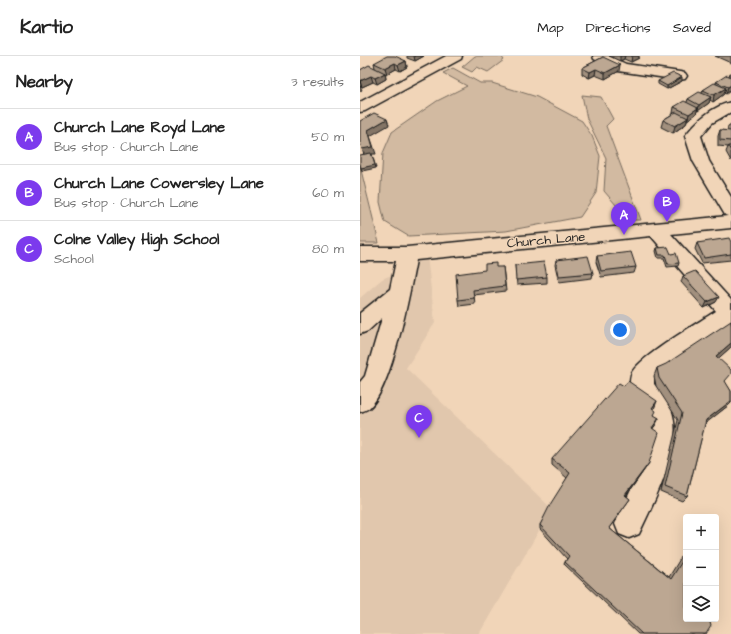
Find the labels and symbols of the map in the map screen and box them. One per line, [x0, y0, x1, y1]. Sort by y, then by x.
pin: B [654, 189, 680, 222]
pin: A [611, 202, 637, 235]
street label: Church Lane [506, 228, 586, 252]
your location [610, 320, 630, 340]
pin: C [406, 405, 432, 438]

